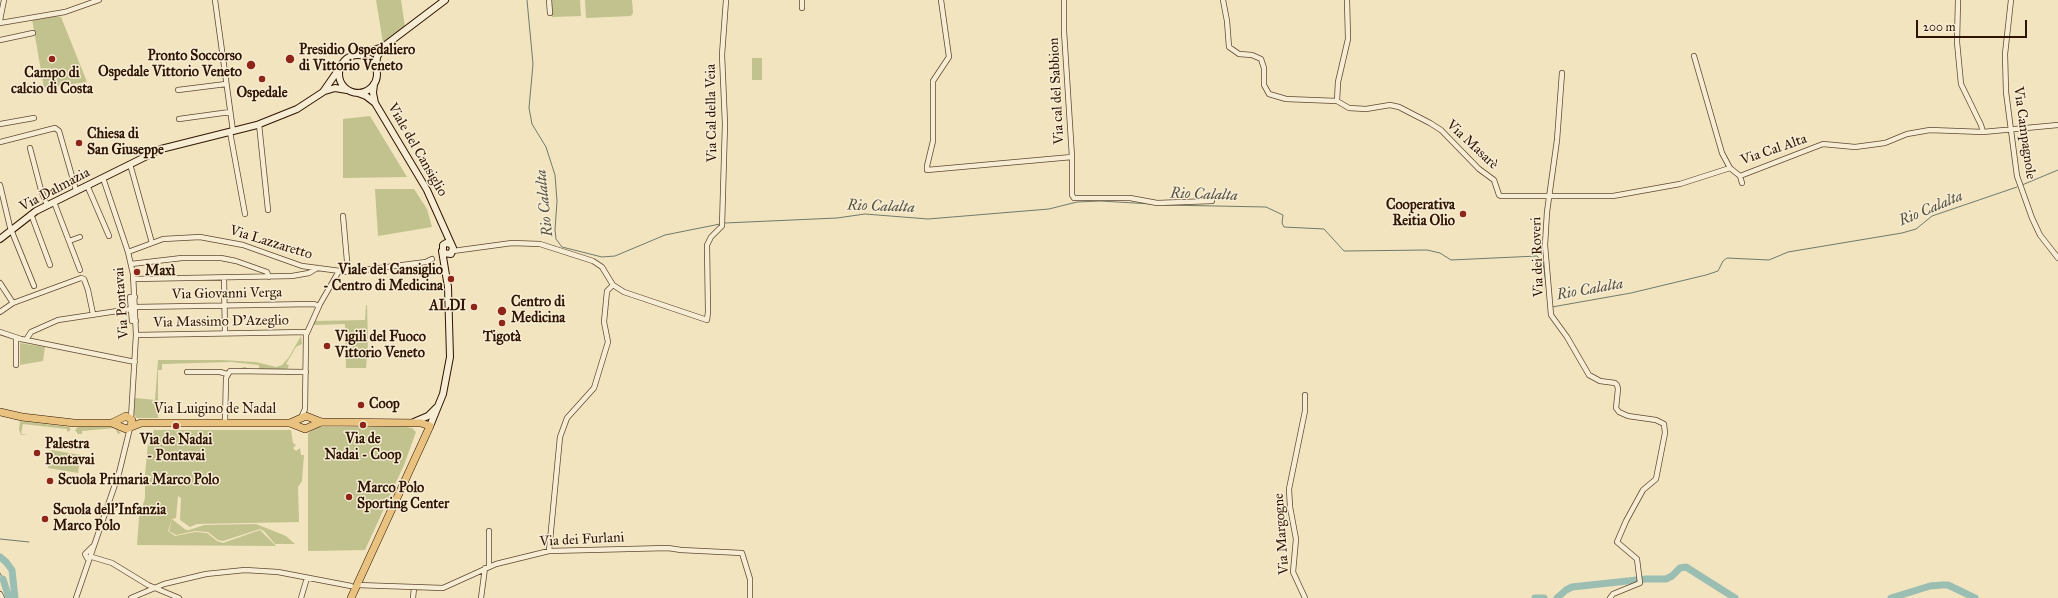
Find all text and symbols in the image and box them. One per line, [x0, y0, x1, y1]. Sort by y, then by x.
scale bar [1918, 12, 2029, 38]
text: 200 m [1923, 20, 1956, 34]
street label: Via cal del Sabbion [1046, 37, 1068, 145]
place label: Presidio Ospedaliero di Vittorio Veneto [299, 43, 415, 76]
place label: Pronto Soccorso Ospedale Vittorio Veneto [98, 49, 242, 82]
marker: Presidio Ospedaliero di Vittorio Veneto [284, 53, 296, 65]
marker: Campo di calcio di Costa [47, 54, 57, 64]
marker: Pronto Soccorso Ospedale Vittorio Veneto [245, 59, 257, 71]
street label: Via Cal della Veia [703, 64, 721, 162]
place label: Campo di calcio di Costa [11, 66, 93, 98]
marker: Ospedale [257, 74, 267, 84]
place label: Ospedale [236, 86, 288, 102]
street label: Via Campagnole [2009, 86, 2039, 180]
street label: Viale del Cansiglio [383, 100, 451, 200]
street label: Via Masarè [1443, 117, 1501, 173]
place label: Chiesa di San Giuseppe [87, 127, 164, 160]
street label: Via Cal Alta [1739, 131, 1809, 169]
marker: Chiesa di San Giuseppe [74, 138, 84, 148]
street label: Via Dalmazia [17, 164, 93, 216]
water label: Rio Calalta [533, 168, 557, 238]
water label: Rio Calalta [1170, 185, 1238, 205]
water label: Rio Calalta [1896, 188, 1966, 230]
water label: Rio Calalta [847, 197, 915, 217]
place label: Cooperativa Reitia Olio [1386, 198, 1455, 230]
marker: Cooperativa Reitia Olio [1458, 209, 1468, 219]
street label: Via dei Roveri [1528, 216, 1548, 298]
street label: Via Lazzaretto [228, 222, 314, 264]
place label: Viale del Cansiglio - Centro di Medicina [323, 263, 443, 296]
place label: Maxì [145, 264, 175, 280]
street label: Via Pontavai [111, 266, 133, 340]
marker: Maxì [132, 267, 142, 277]
marker: Viale del Cansiglio - Centro di Medicina [446, 274, 456, 284]
water label: Rio Calalta [1555, 275, 1625, 305]
street label: Via Giovanni Verga [172, 285, 282, 303]
place label: Centro di Medicina [511, 295, 565, 328]
place label: ALDI [429, 299, 466, 315]
marker: ALDI [469, 302, 479, 312]
marker: Centro di Medicina [496, 305, 508, 317]
street label: Via Massimo D'Azeglio [153, 312, 289, 332]
marker: Tigotà [497, 318, 507, 328]
place label: Vigili del Fuoco Vittorio Veneto [335, 330, 426, 362]
place label: Tigotà [483, 330, 521, 346]
marker: Vigili del Fuoco Vittorio Veneto [322, 341, 332, 351]
place label: Coop [369, 397, 400, 413]
marker: Coop [356, 400, 366, 410]
street label: Via Luigino de Nadal [154, 402, 276, 418]
marker: Via de Nadai - Coop [358, 420, 368, 430]
marker: Via de Nadai - Pontavai [171, 421, 181, 431]
place label: Via de Nadai - Coop [325, 432, 401, 464]
place label: Via de Nadai - Pontavai [140, 433, 212, 466]
place label: Palestra Pontavai [45, 437, 95, 470]
marker: Palestra Pontavai [32, 448, 42, 458]
place label: Scuola Primaria Marco Polo [58, 473, 219, 489]
marker: Scuola Primaria Marco Polo [45, 476, 55, 486]
place label: Marco Polo Sporting Center [357, 481, 449, 514]
marker: Marco Polo Sporting Center [344, 492, 354, 502]
street label: Via Margogne [1271, 493, 1293, 575]
place label: Scuola dell'Infanzia Marco Polo [53, 503, 166, 536]
marker: Scuola dell'Infanzia Marco Polo [40, 514, 50, 524]
street label: Via dei Furlani [539, 529, 625, 551]

